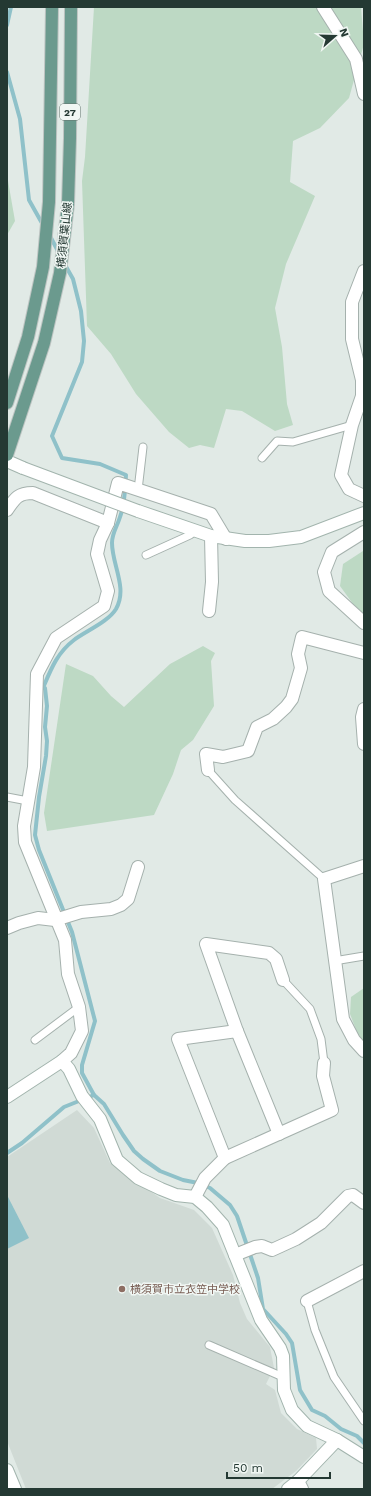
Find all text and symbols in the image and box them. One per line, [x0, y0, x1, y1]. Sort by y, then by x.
north arrow [315, 16, 355, 56]
text: N [336, 27, 351, 39]
road number: 27 [60, 104, 80, 120]
street label: 横須賀葉山線 [55, 202, 74, 269]
place label: 横須賀市立衣笠中学校 [130, 1283, 240, 1296]
marker: 横須賀市立衣笠中学校 [117, 1284, 127, 1294]
scale bar [227, 1454, 330, 1480]
text: 50 m [233, 1461, 263, 1475]

